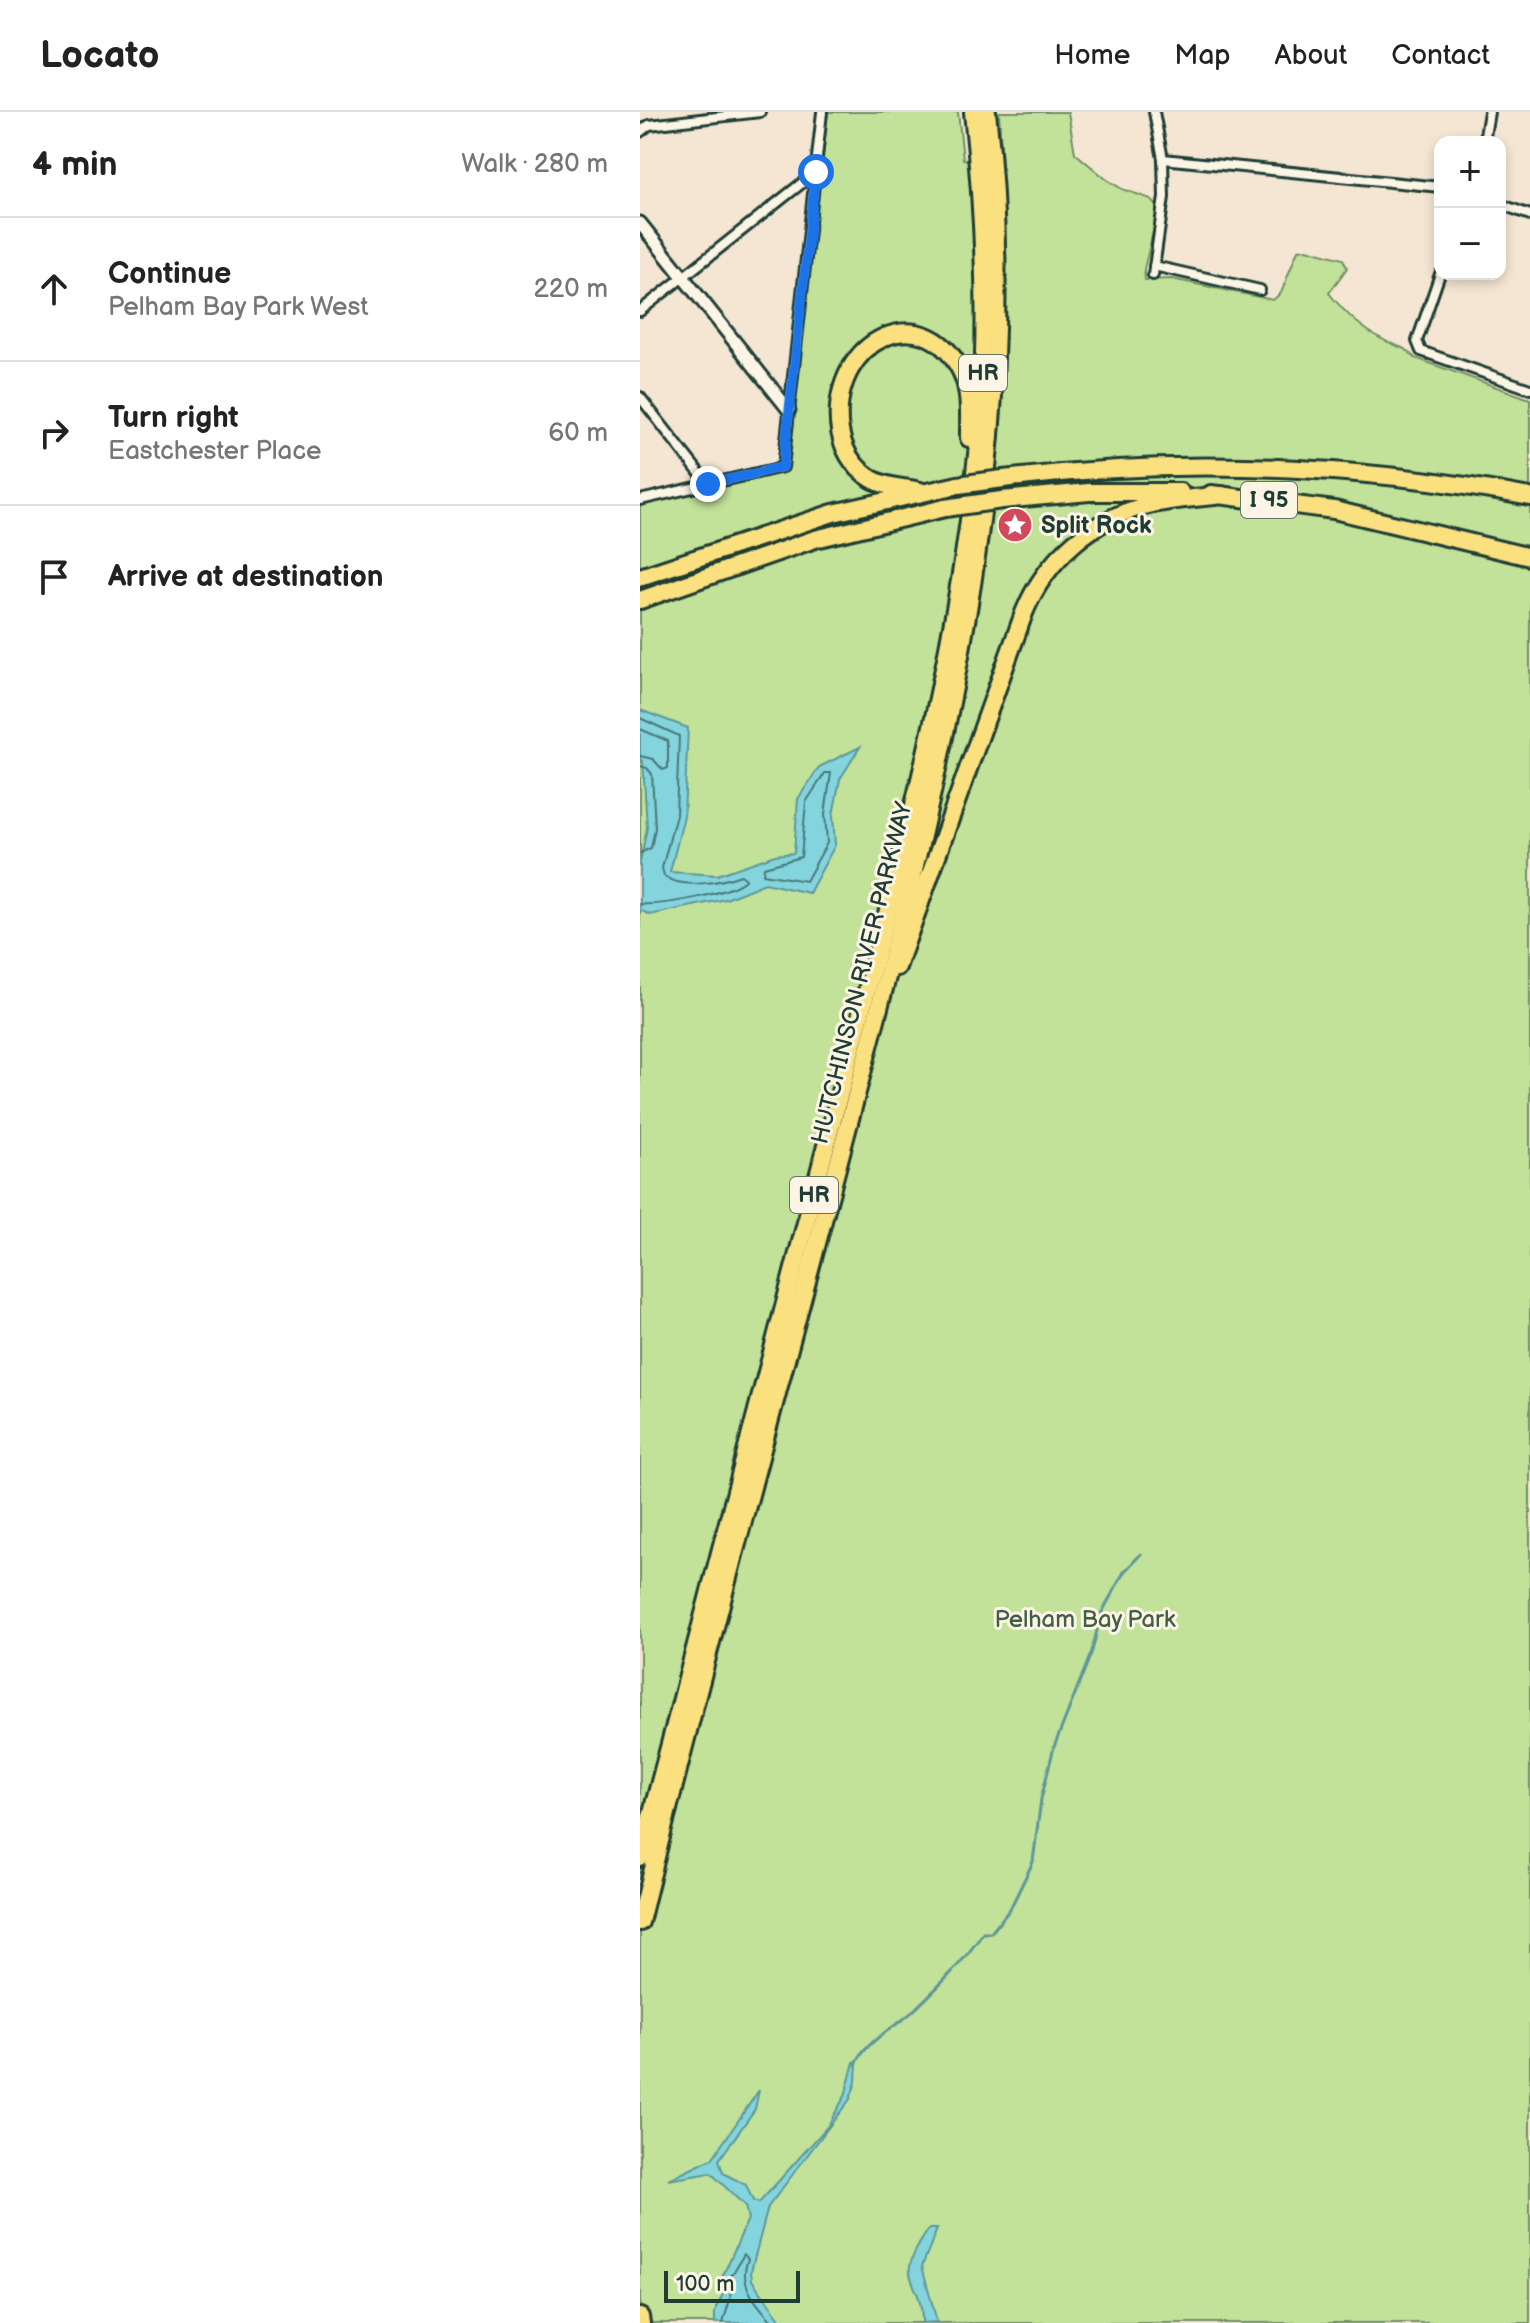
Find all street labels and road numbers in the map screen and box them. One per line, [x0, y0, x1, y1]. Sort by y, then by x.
road number: HR [959, 355, 1007, 391]
road number: I 95 [1241, 482, 1297, 518]
street label: HUTCHINSON RIVER PARKWAY [805, 798, 919, 1147]
road number: HR [790, 1177, 838, 1213]

